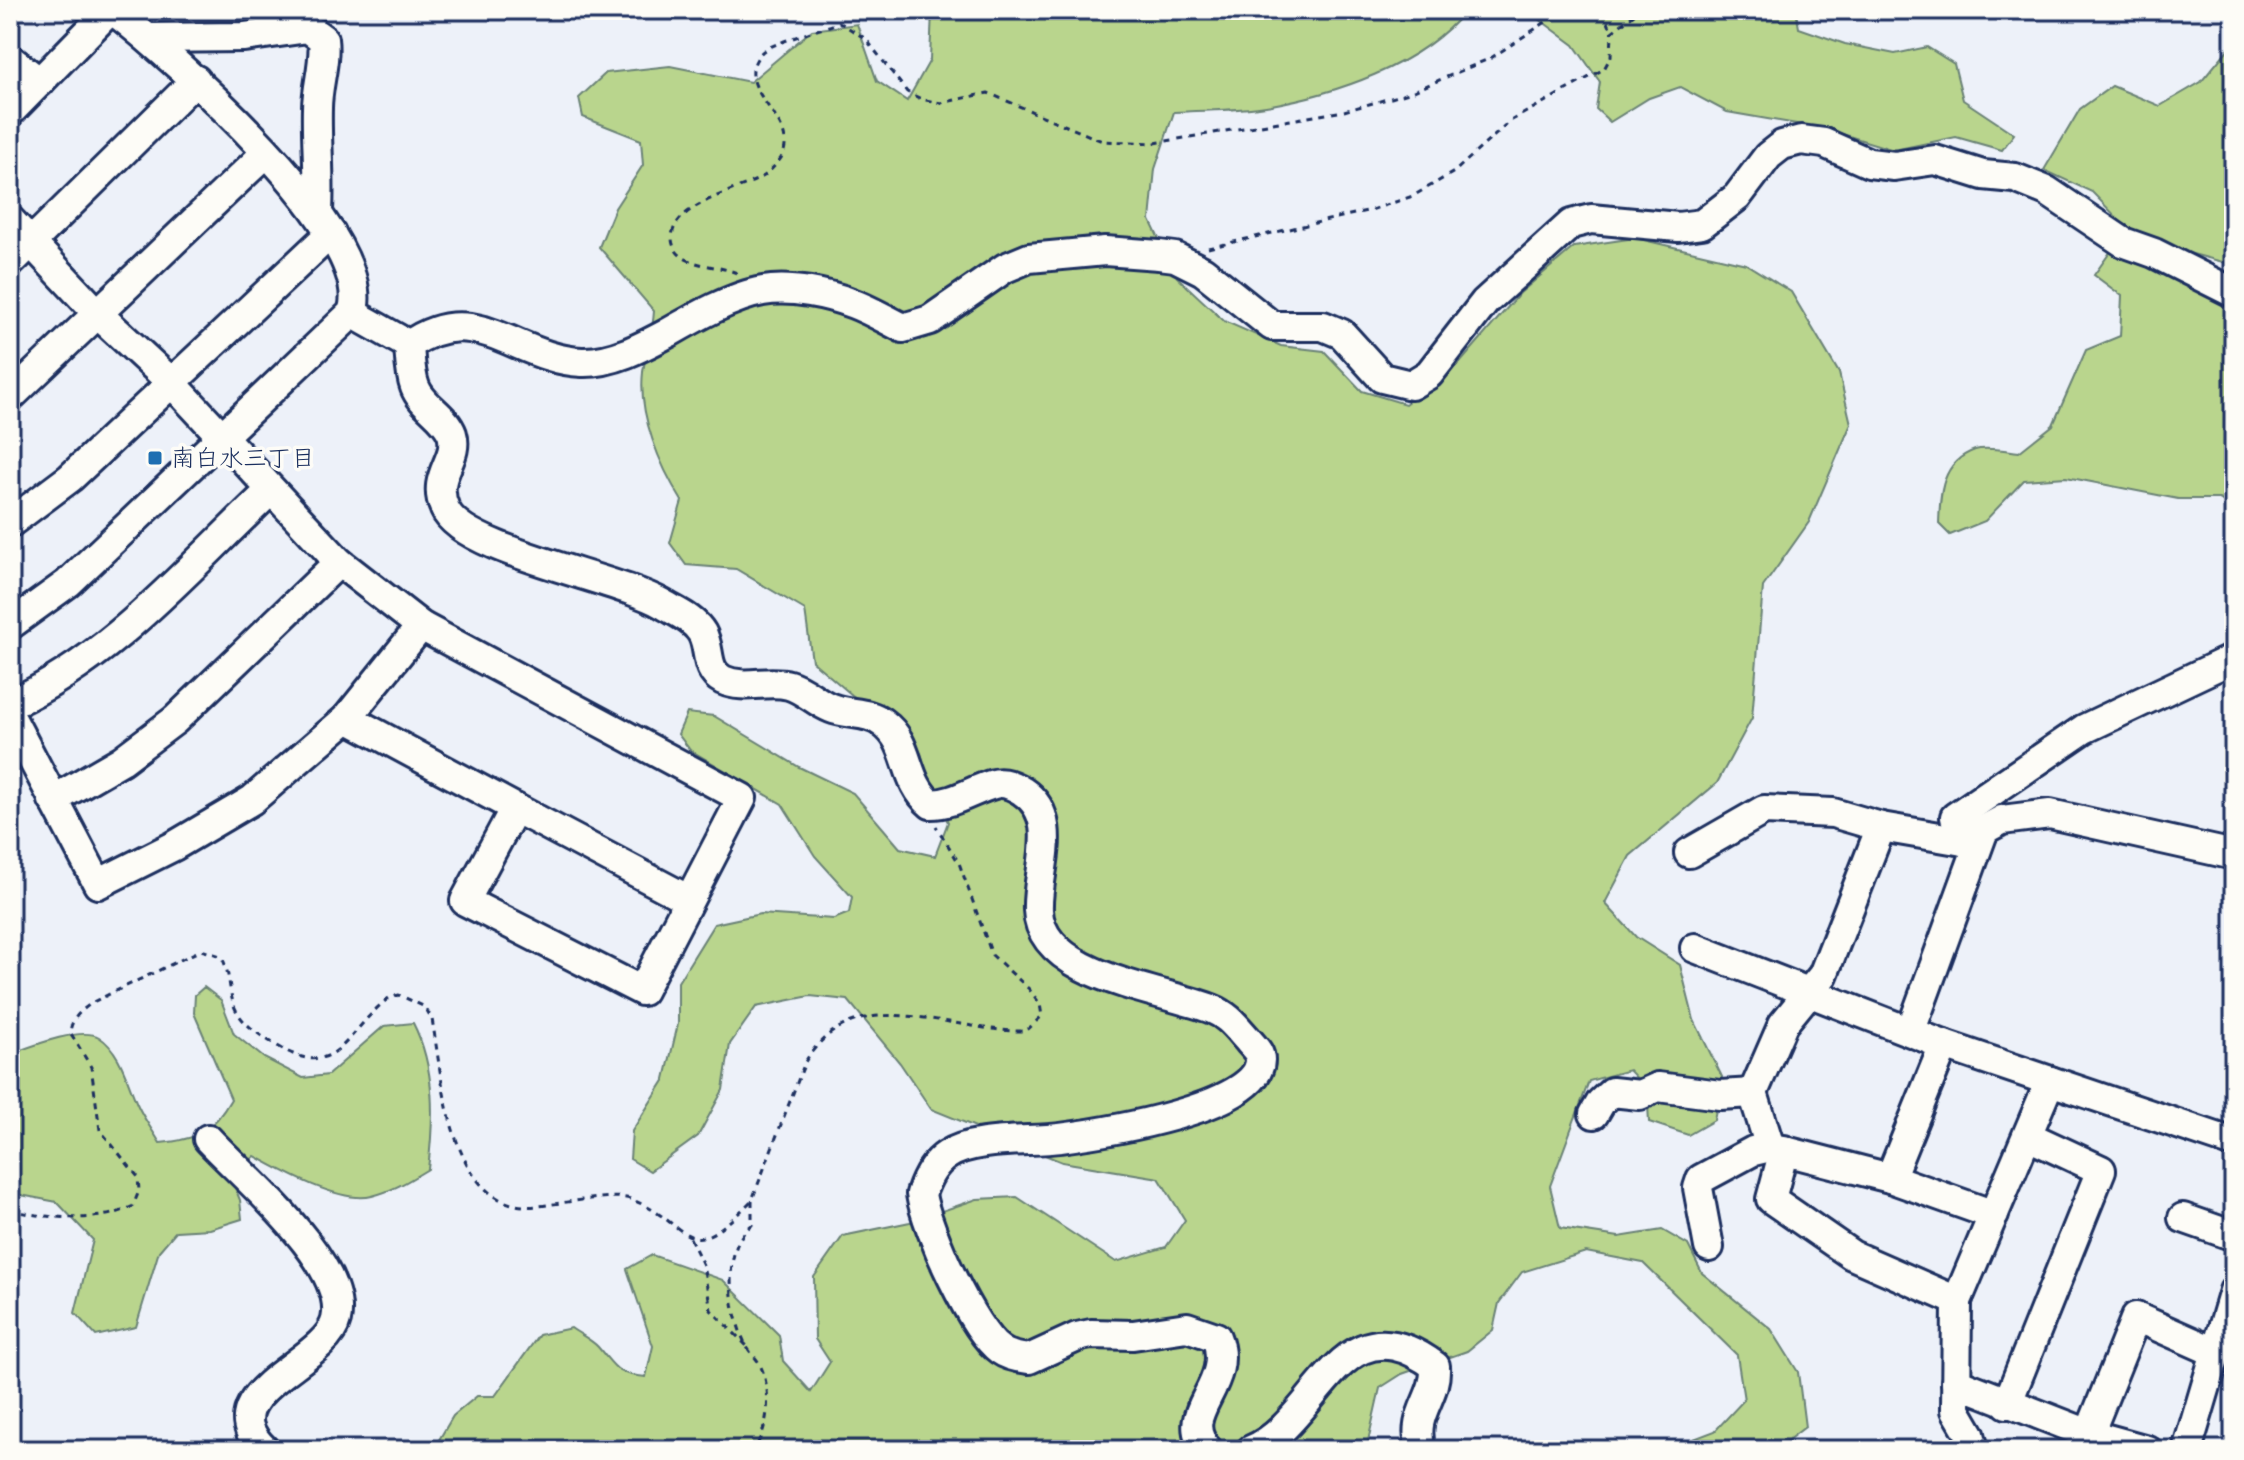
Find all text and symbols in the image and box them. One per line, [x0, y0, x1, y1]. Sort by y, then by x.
place label: 南白水三丁目 [171, 444, 315, 473]
marker: 南白水三丁目 [146, 449, 164, 467]

